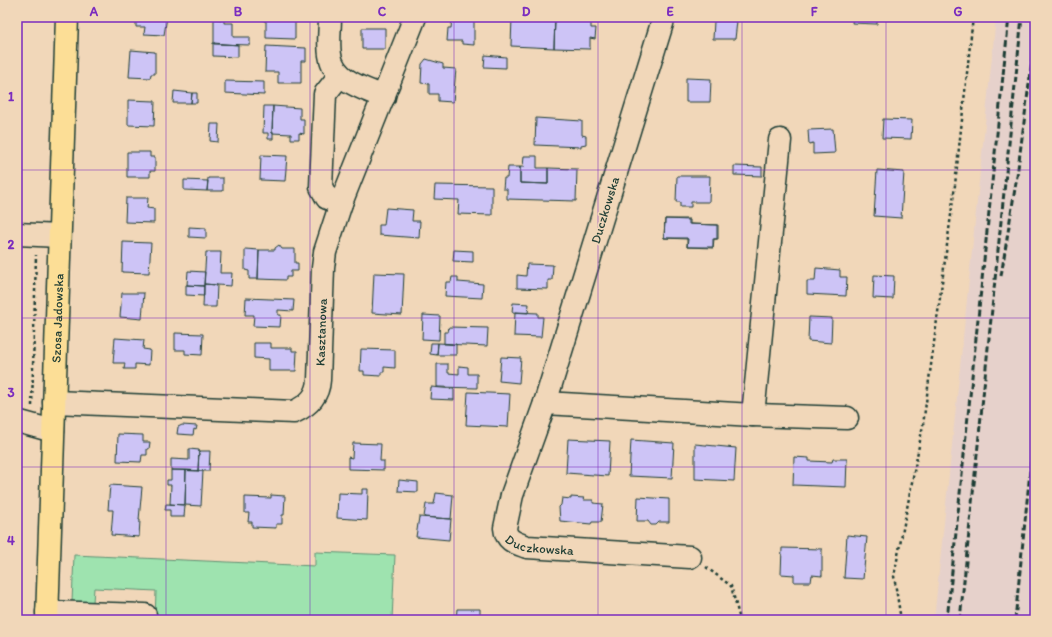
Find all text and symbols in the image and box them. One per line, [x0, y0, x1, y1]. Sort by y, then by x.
text: A [89, 4, 99, 19]
text: B [234, 4, 243, 19]
text: C [378, 4, 387, 19]
text: D [522, 4, 531, 19]
text: E [666, 4, 674, 19]
text: F [811, 4, 818, 19]
text: G [954, 4, 963, 19]
text: 1 [8, 89, 14, 104]
street label: Duczkowska [588, 174, 622, 245]
text: 2 [8, 237, 15, 252]
street label: Szosa Jadowska [48, 273, 66, 363]
street label: Kasztanowa [312, 298, 329, 366]
text: 3 [7, 385, 15, 400]
street label: Duczkowska [502, 531, 575, 557]
text: 4 [7, 533, 15, 548]

